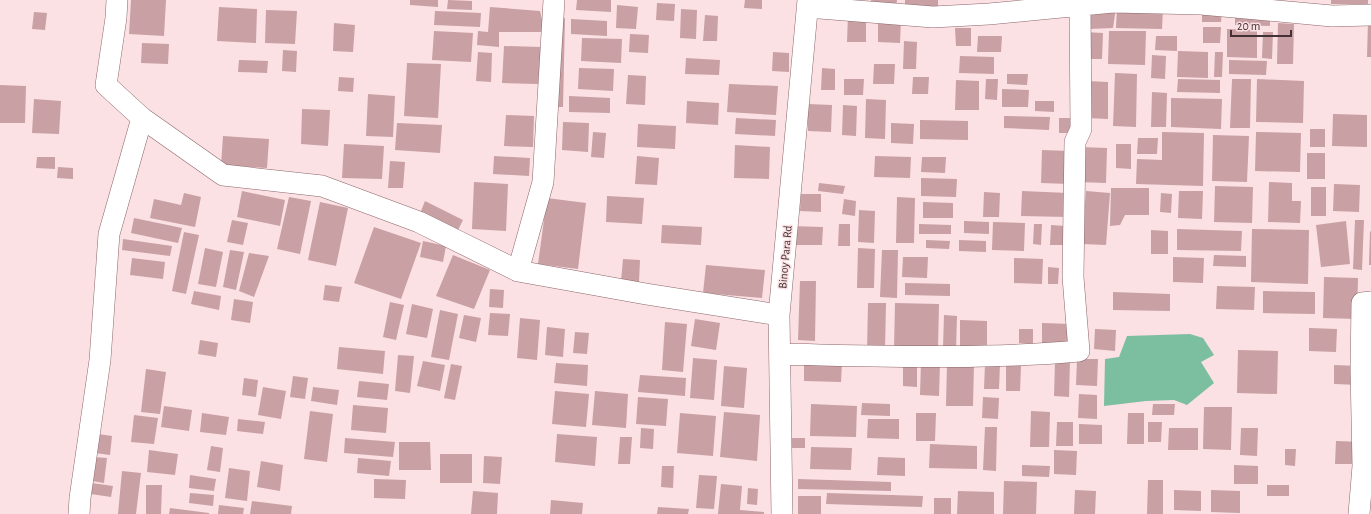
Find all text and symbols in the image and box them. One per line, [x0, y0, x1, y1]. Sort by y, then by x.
scale bar [1231, 12, 1291, 38]
text: 20 m [1237, 20, 1260, 32]
street label: Binoy Para Rd [776, 225, 795, 289]

